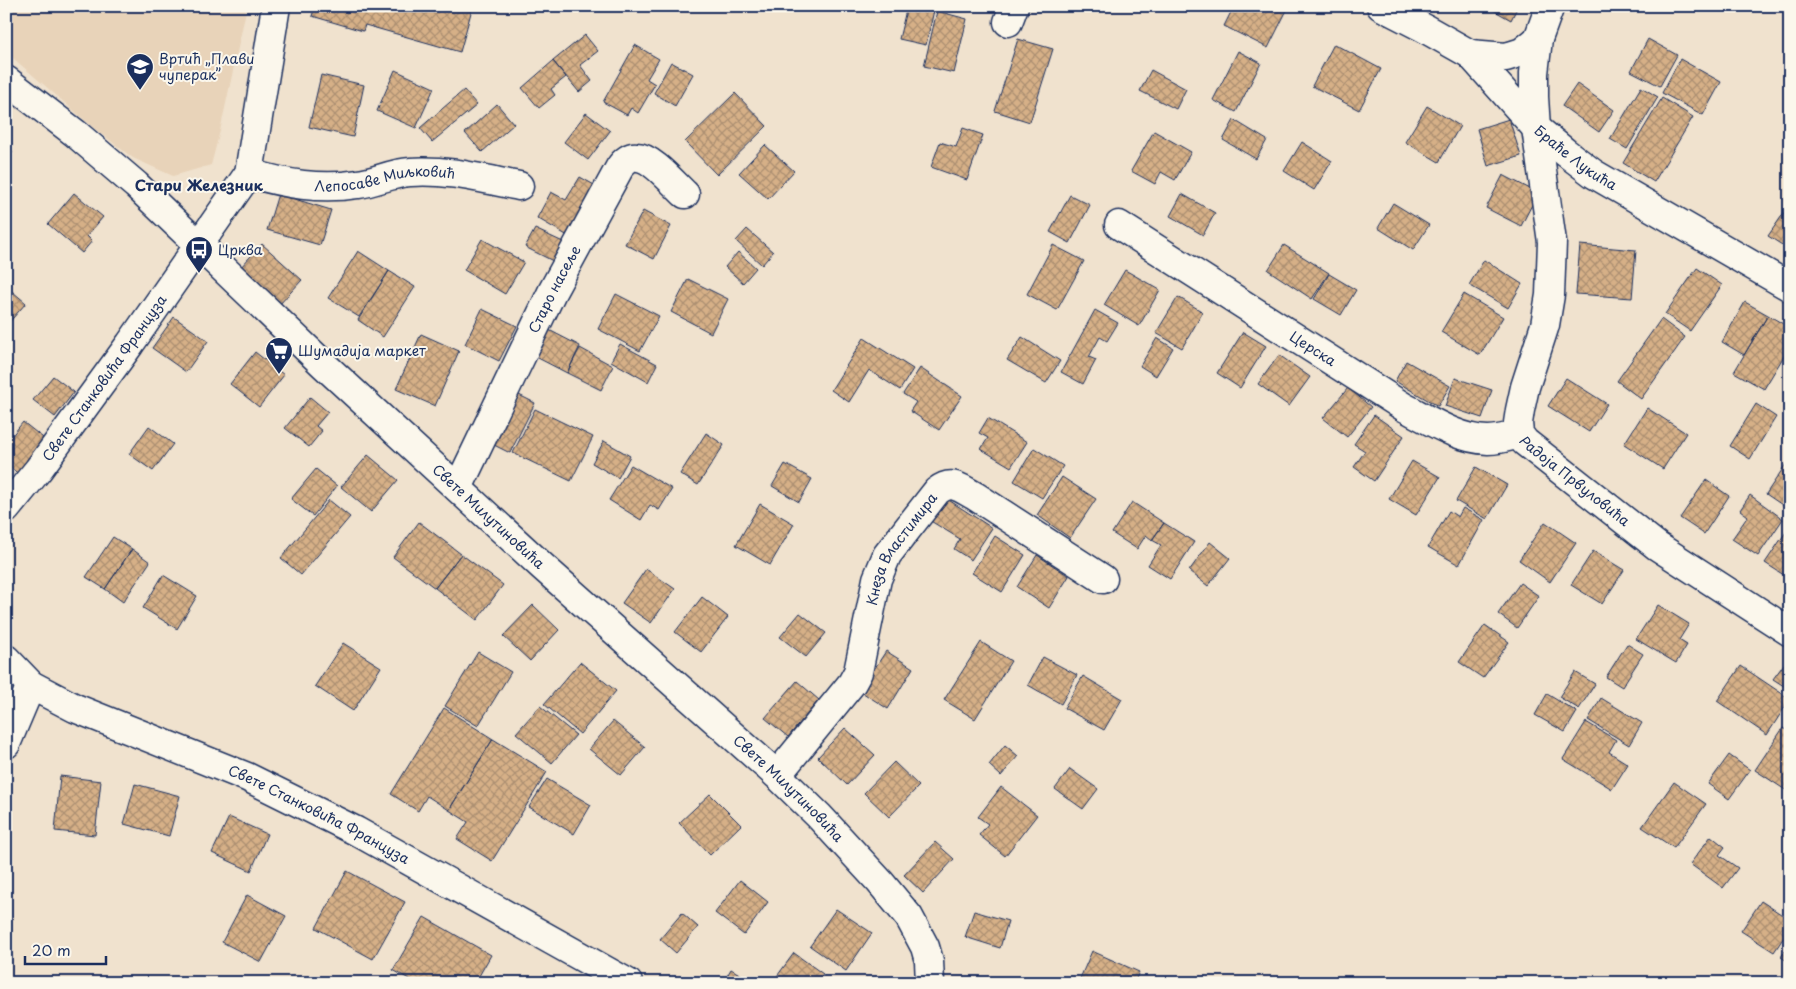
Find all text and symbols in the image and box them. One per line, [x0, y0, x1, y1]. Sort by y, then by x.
place label: Вртић „Плави чуперак” [159, 48, 254, 85]
school or university icon: Вртић „Плави чуперак” [125, 52, 155, 91]
street label: Браће Лукића [1530, 120, 1621, 195]
street label: Лепосаве Миљковић [314, 160, 456, 196]
district label: Стари Железник [135, 173, 264, 196]
bus stop icon: Црква [184, 235, 214, 274]
place label: Црква [218, 239, 263, 260]
street label: Старо насеље [523, 241, 586, 336]
street label: Свете Станковића Француза [37, 290, 172, 465]
street label: Церска [1286, 326, 1341, 371]
supermarket icon: Шумадија маркет [264, 336, 294, 375]
place label: Шумадија маркет [298, 340, 426, 361]
street label: Радоја Првуловића [1514, 432, 1635, 531]
street label: Свете Милутиновића [428, 459, 550, 574]
street label: Кнеза Властимира [861, 488, 942, 607]
street label: Свете Милутиновића [729, 730, 849, 846]
street label: Свете Станковића Француза [225, 760, 414, 869]
scale bar [25, 934, 106, 966]
text: 20 m [32, 938, 71, 961]

